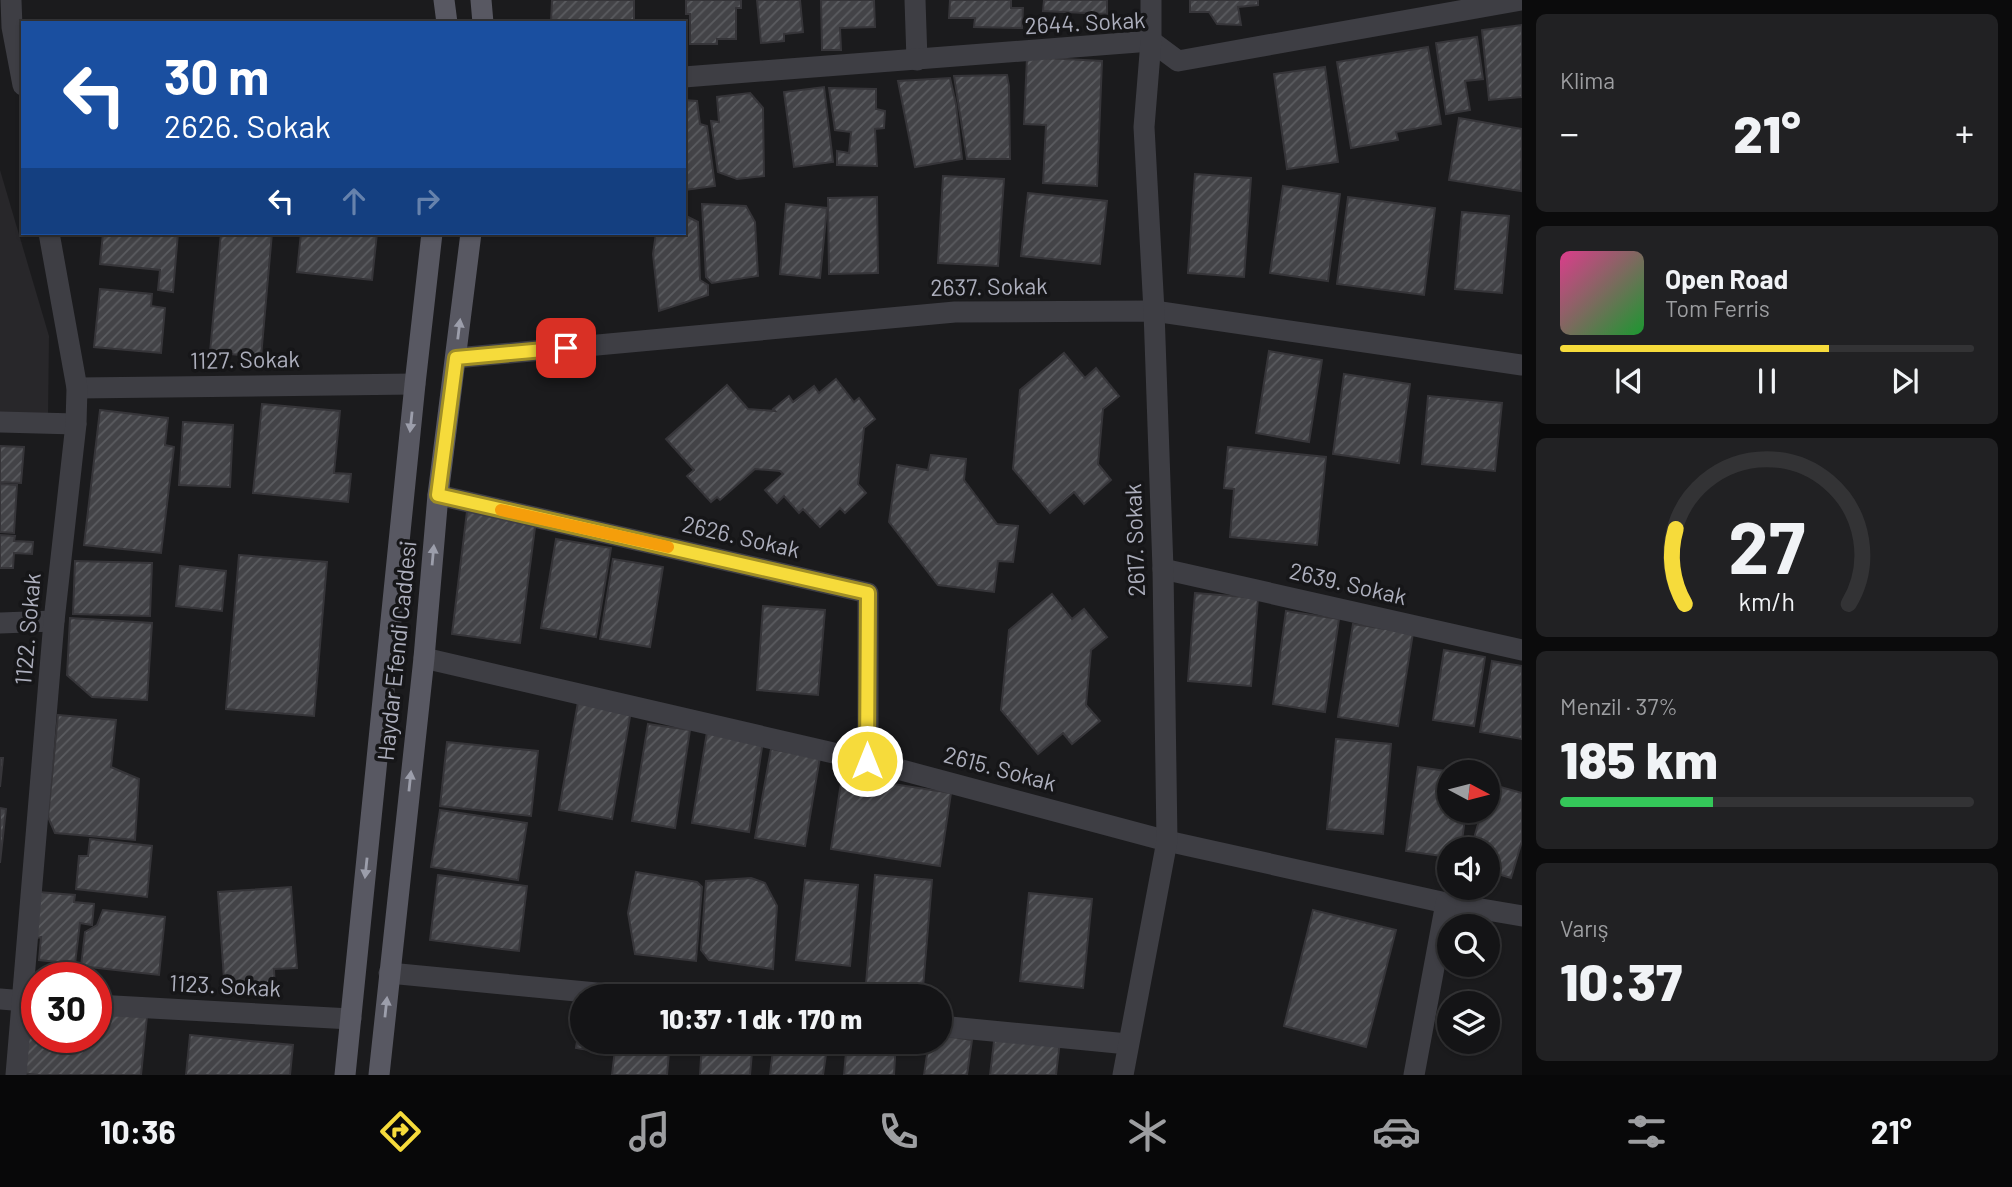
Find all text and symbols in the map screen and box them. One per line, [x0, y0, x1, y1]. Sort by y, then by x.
street label: 2644. Sokak [1024, 5, 1146, 39]
text: 30 m [164, 46, 269, 105]
icon: left [49, 49, 140, 140]
text: Klima [1560, 66, 1615, 94]
text: 21° [1733, 101, 1801, 163]
text: 2626. Sokak [164, 106, 331, 144]
text: − [1560, 109, 1579, 155]
text: + [1955, 109, 1974, 155]
icon: left [262, 182, 300, 220]
icon: ahead [335, 182, 373, 220]
icon: right [408, 182, 446, 220]
text: Open Road [1665, 263, 1788, 294]
street label: 2637. Sokak [930, 271, 1048, 301]
text: Tom Ferris [1665, 294, 1770, 322]
one-way arrow [454, 317, 465, 339]
pin [536, 318, 596, 378]
icon: arrive [547, 329, 585, 367]
street label: 1127. Sokak [190, 344, 300, 374]
icon: previous [1610, 362, 1648, 400]
icon: pause [1748, 362, 1786, 400]
icon: next [1886, 362, 1924, 400]
one-way arrow [405, 411, 416, 433]
street label: 2617. Sokak [1118, 483, 1150, 597]
text: 27 [1729, 501, 1805, 589]
street label: 2626. Sokak [680, 509, 803, 563]
street label: Haydar Efendi Caddesi [371, 540, 421, 762]
one-way arrow [428, 543, 439, 565]
street label: 2639. Sokak [1287, 556, 1410, 610]
street label: 1122. Sokak [8, 572, 46, 686]
text: km/h [1739, 585, 1795, 615]
text: Menzil · 37% [1560, 692, 1678, 720]
position arrow [830, 724, 904, 798]
text: 185 km [1560, 727, 1718, 789]
street label: 2615. Sokak [941, 740, 1060, 796]
north arrow [1437, 760, 1500, 822]
map controls [1437, 760, 1500, 1054]
one-way arrow [405, 770, 416, 792]
button: sound [1437, 837, 1500, 900]
one-way arrow [360, 857, 371, 879]
button: search [1437, 914, 1500, 977]
text: Varış [1560, 914, 1609, 942]
text: 10:37 [1560, 949, 1682, 1011]
speed limit sign: 30 [21, 962, 112, 1053]
street label: 1123. Sokak [169, 968, 282, 1002]
button: layers [1437, 991, 1500, 1054]
one-way arrow [380, 996, 391, 1018]
text: 10:37 · 1 dk · 170 m [660, 1003, 862, 1034]
icon: directions [376, 1107, 425, 1156]
icon: music [625, 1107, 674, 1156]
icon: phone [874, 1107, 923, 1156]
icon: climate [1123, 1107, 1172, 1156]
icon: car [1372, 1107, 1421, 1156]
icon: filters [1622, 1107, 1671, 1156]
text: 10:36 [100, 1112, 176, 1150]
text: 21° [1871, 1112, 1912, 1150]

